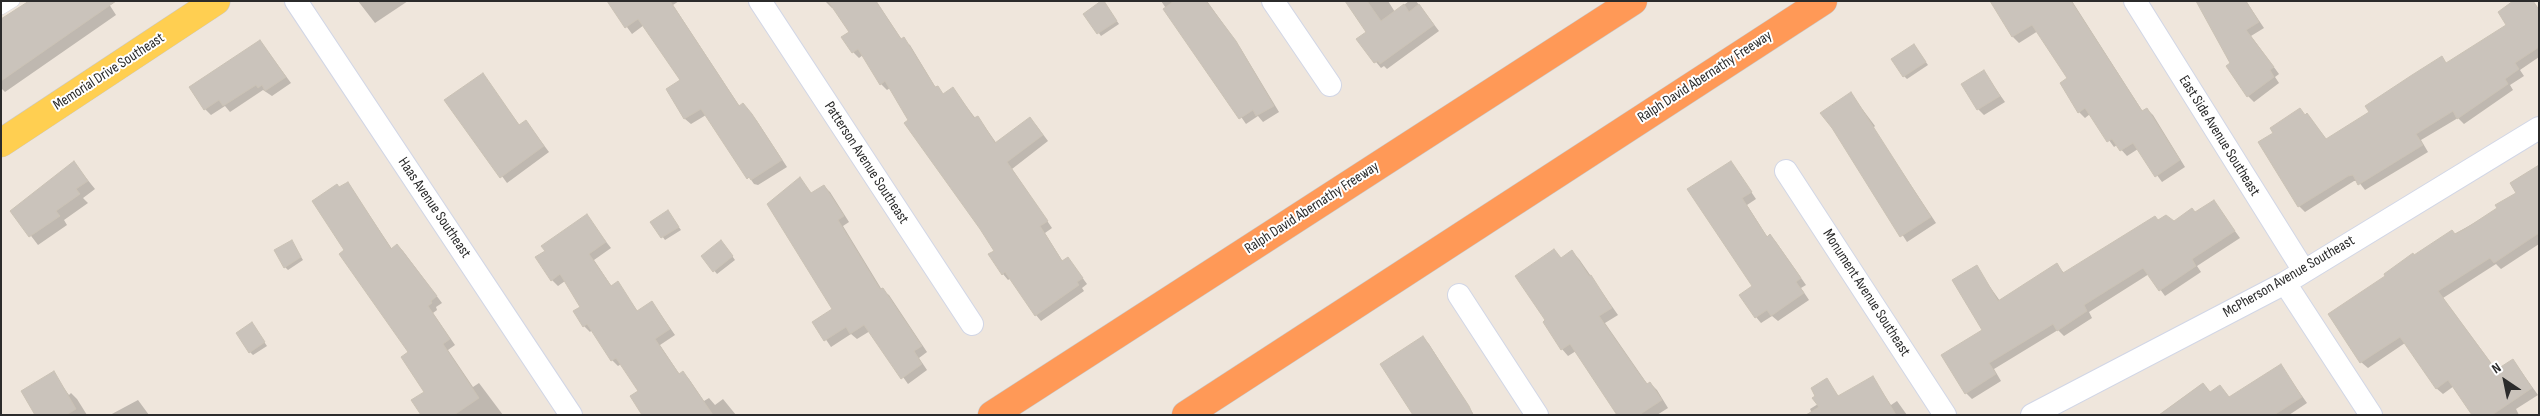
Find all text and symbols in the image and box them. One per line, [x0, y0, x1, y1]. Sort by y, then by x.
street label: Ralph David Abernathy Freeway [1635, 27, 1775, 127]
street label: Memorial Drive Southeast [50, 29, 168, 115]
street label: East Side Avenue Southeast [2175, 72, 2263, 200]
street label: Patterson Avenue Southeast [820, 98, 912, 228]
street label: Haas Avenue Southeast [394, 154, 474, 262]
street label: Ralph David Abernathy Freeway [1242, 158, 1382, 258]
street label: Monument Avenue Southeast [1818, 226, 1914, 360]
street label: McPherson Avenue Southeast [2220, 232, 2358, 322]
north arrow [2480, 356, 2530, 406]
text: N [2488, 359, 2504, 377]

